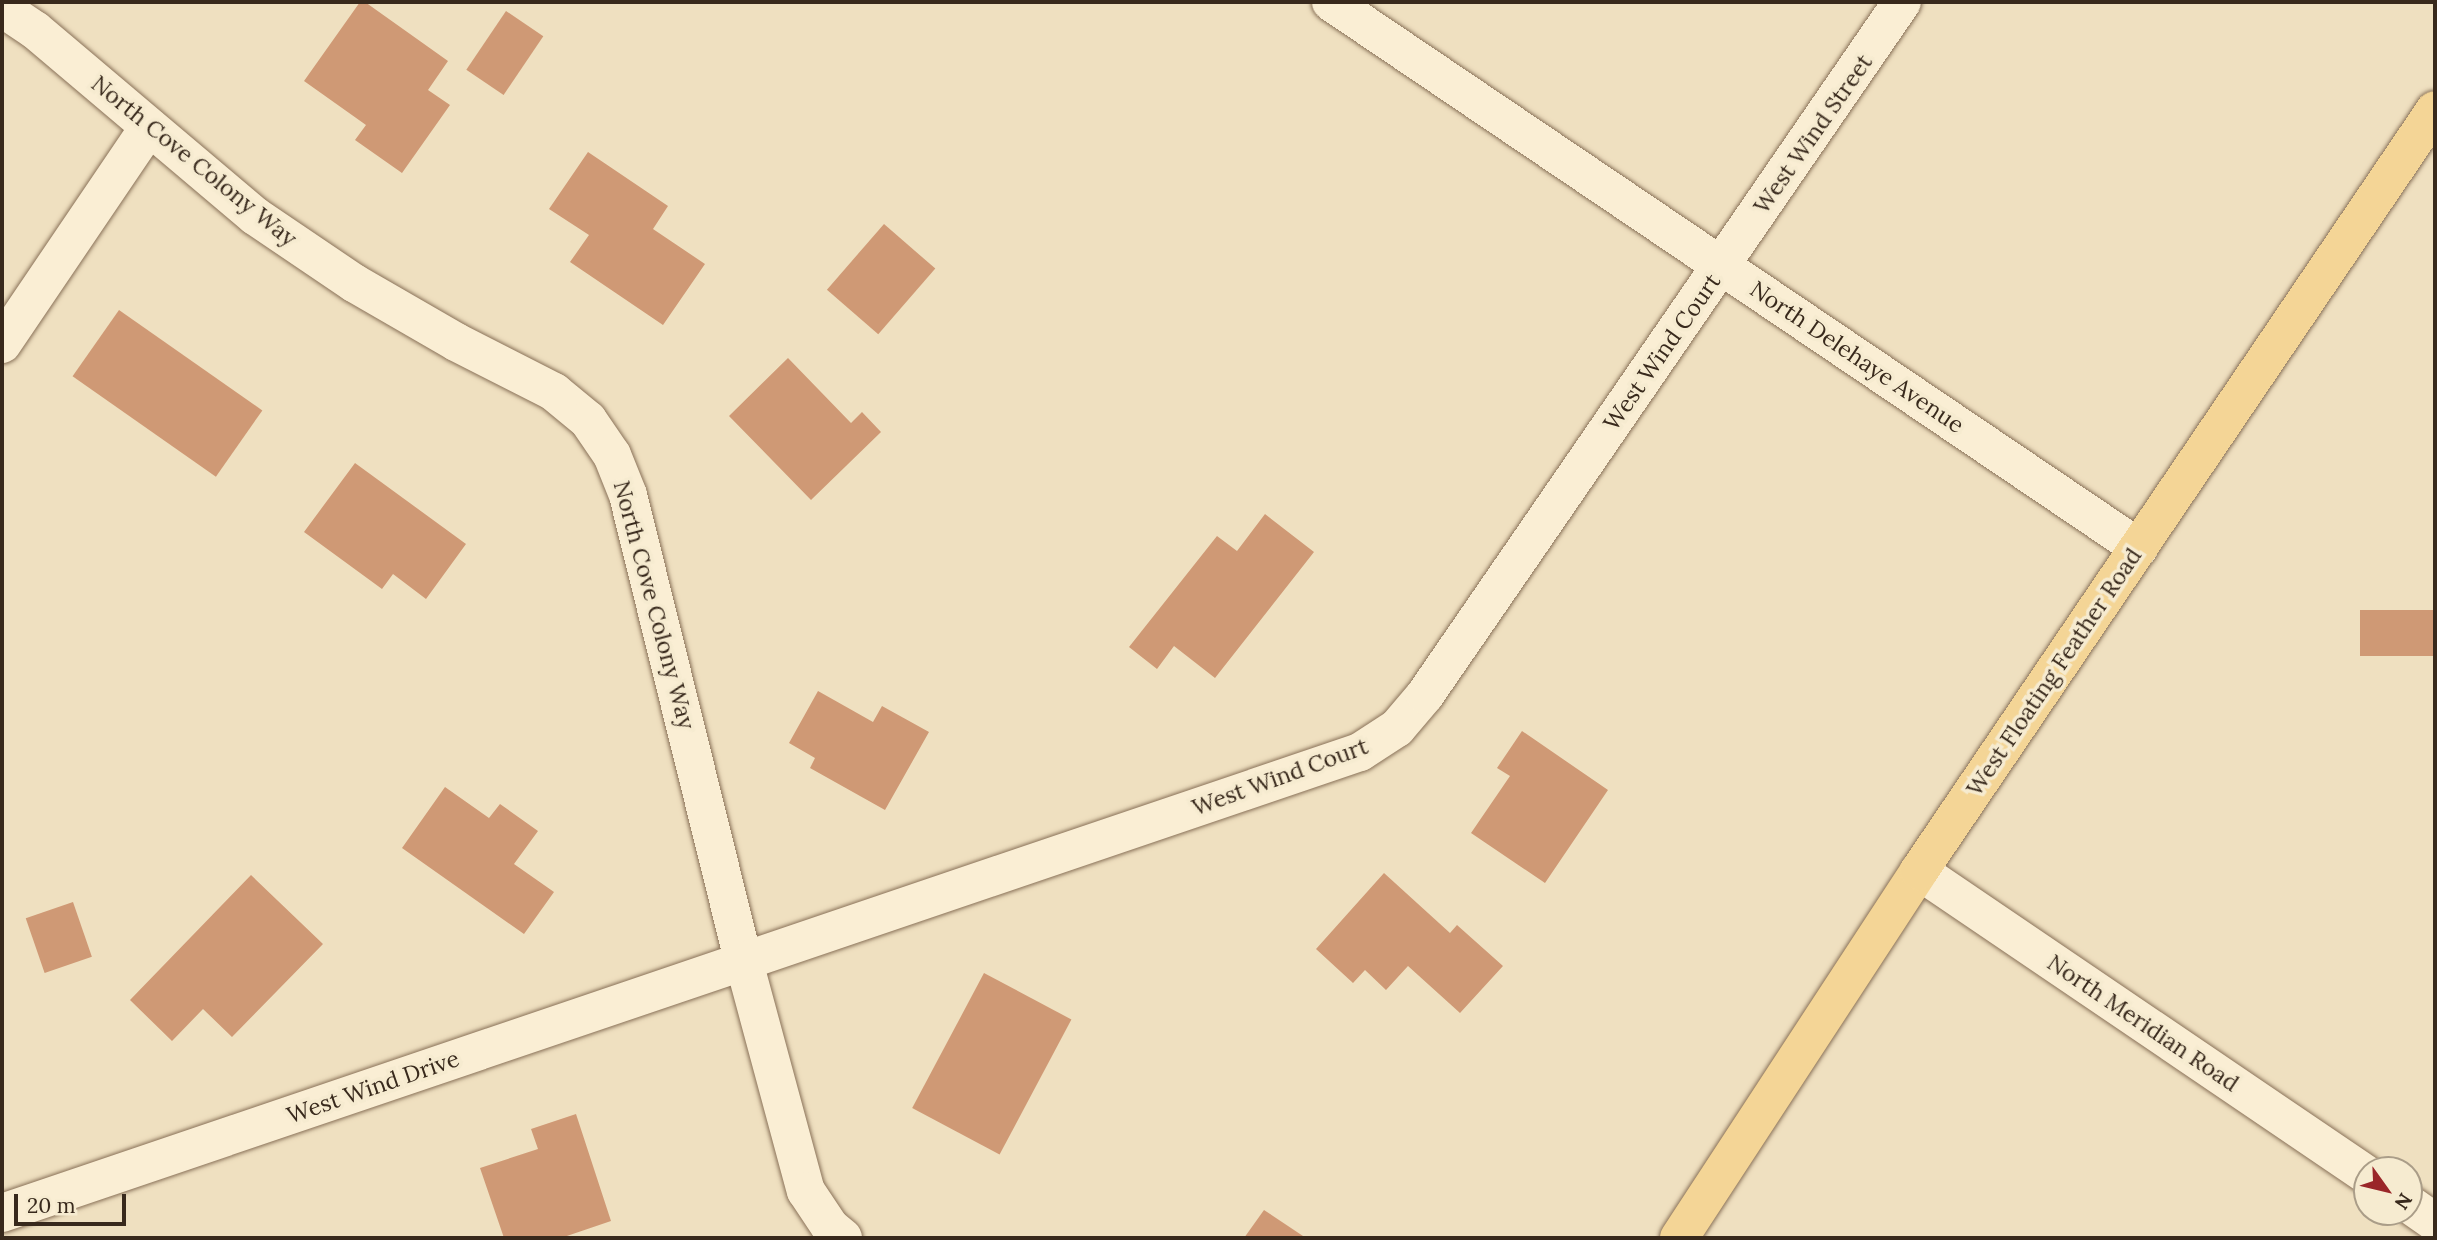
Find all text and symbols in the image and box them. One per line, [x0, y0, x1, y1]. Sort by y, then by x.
street label: West Wind Street [1748, 49, 1878, 219]
street label: North Cove Colony Way [86, 70, 302, 252]
street label: West Wind Court [1598, 268, 1726, 436]
street label: North Delehaye Avenue [1745, 275, 1969, 439]
street label: North Cove Colony Way [608, 478, 700, 732]
street label: West Floating Feather Road [1961, 543, 2147, 801]
street label: West Wind Court [1188, 732, 1372, 822]
street label: North Meridian Road [2042, 949, 2244, 1097]
street label: West Wind Drive [283, 1045, 463, 1129]
north arrow [2353, 1156, 2423, 1226]
scale bar [18, 1180, 130, 1224]
text: N [2390, 1189, 2418, 1214]
text: 20 m [27, 1192, 76, 1219]

